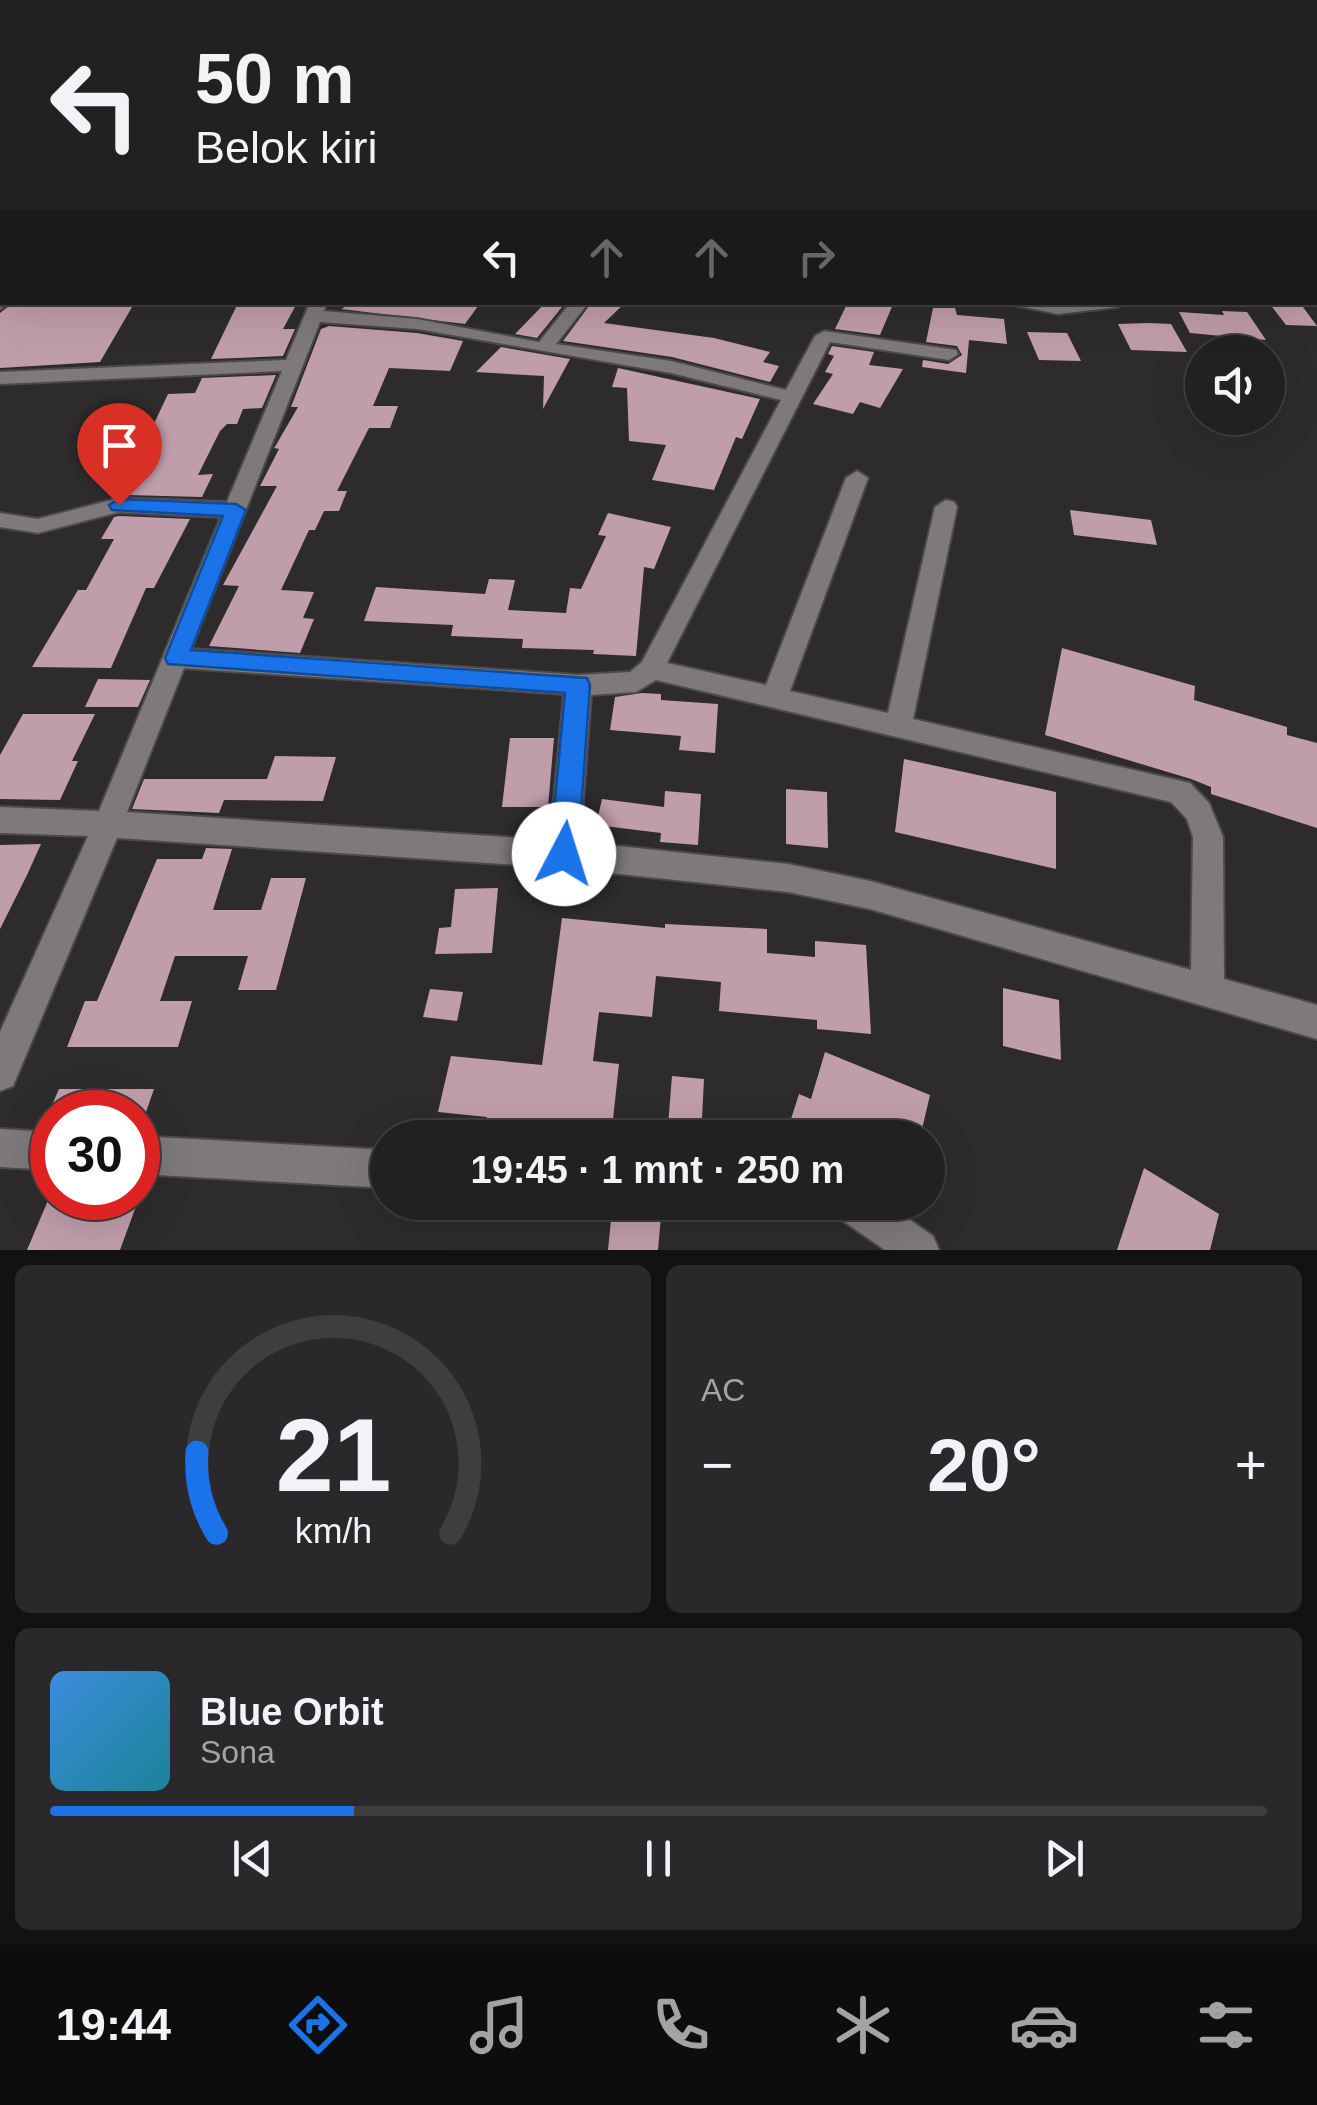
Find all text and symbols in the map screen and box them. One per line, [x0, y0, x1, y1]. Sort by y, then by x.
icon: left [30, 40, 160, 170]
text: 50 m [195, 40, 355, 118]
text: Belok kiri [195, 122, 378, 173]
icon: left [474, 230, 529, 285]
icon: ahead [579, 230, 634, 285]
icon: ahead [684, 230, 739, 285]
icon: right [789, 230, 844, 285]
map controls [1185, 335, 1285, 435]
button: sound [1185, 335, 1285, 435]
pin [77, 403, 162, 506]
icon: arrive [92, 418, 147, 473]
position arrow [512, 802, 616, 906]
speed limit sign: 30 [30, 1090, 160, 1220]
text: 19:45 · 1 mnt · 250 m [471, 1149, 844, 1191]
text: AC [701, 1372, 745, 1408]
text: 21 [275, 1397, 391, 1513]
text: 20° [927, 1423, 1041, 1507]
text: − [701, 1434, 733, 1496]
text: + [1235, 1434, 1267, 1496]
text: km/h [294, 1511, 372, 1551]
text: Blue Orbit [200, 1691, 384, 1733]
text: Sona [200, 1734, 275, 1770]
icon: previous [225, 1831, 280, 1886]
icon: pause [631, 1831, 686, 1886]
icon: next [1037, 1831, 1092, 1886]
icon: directions [283, 1990, 353, 2060]
icon: music [464, 1990, 534, 2060]
icon: phone [646, 1990, 716, 2060]
icon: climate [828, 1990, 898, 2060]
icon: car [1009, 1990, 1079, 2060]
icon: filters [1191, 1990, 1261, 2060]
text: 19:44 [56, 1999, 171, 2050]

